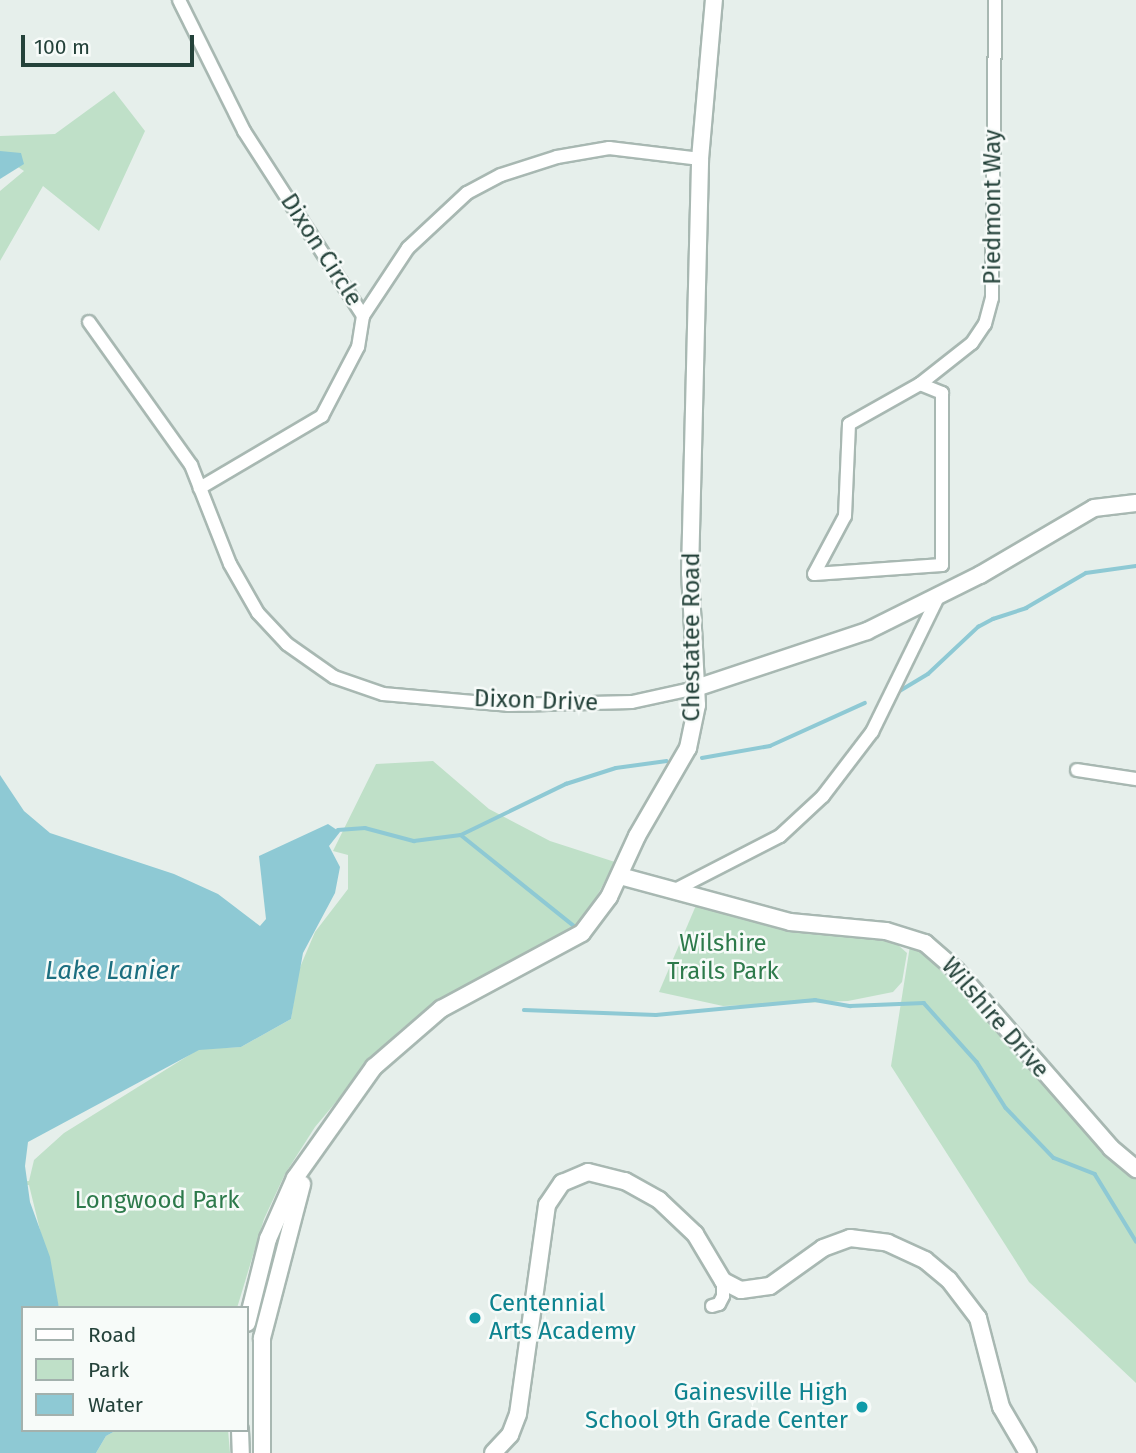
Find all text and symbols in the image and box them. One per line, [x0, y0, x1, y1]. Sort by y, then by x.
scale bar [24, 21, 198, 65]
text: 100 m [34, 34, 90, 60]
street label: Piedmont Way [979, 129, 1007, 285]
street label: Dixon Circle [274, 188, 368, 312]
street label: Chestatee Road [678, 552, 706, 722]
street label: Dixon Drive [473, 684, 599, 718]
park label: Wilshire Trails Park [667, 930, 779, 986]
street label: Wilshire Drive [935, 952, 1055, 1084]
water label: Lake Lanier [45, 955, 179, 987]
park label: Longwood Park [74, 1187, 240, 1215]
place label: Centennial Arts Academy [489, 1290, 636, 1346]
legend [21, 1306, 248, 1432]
marker: Centennial Arts Academy [467, 1310, 483, 1326]
text: Road [88, 1322, 136, 1348]
text: Park [88, 1357, 129, 1383]
place label: Gainesville High School 9th Grade Center [585, 1379, 848, 1435]
text: Water [88, 1392, 143, 1418]
marker: Gainesville High School 9th Grade Center [854, 1399, 870, 1415]

